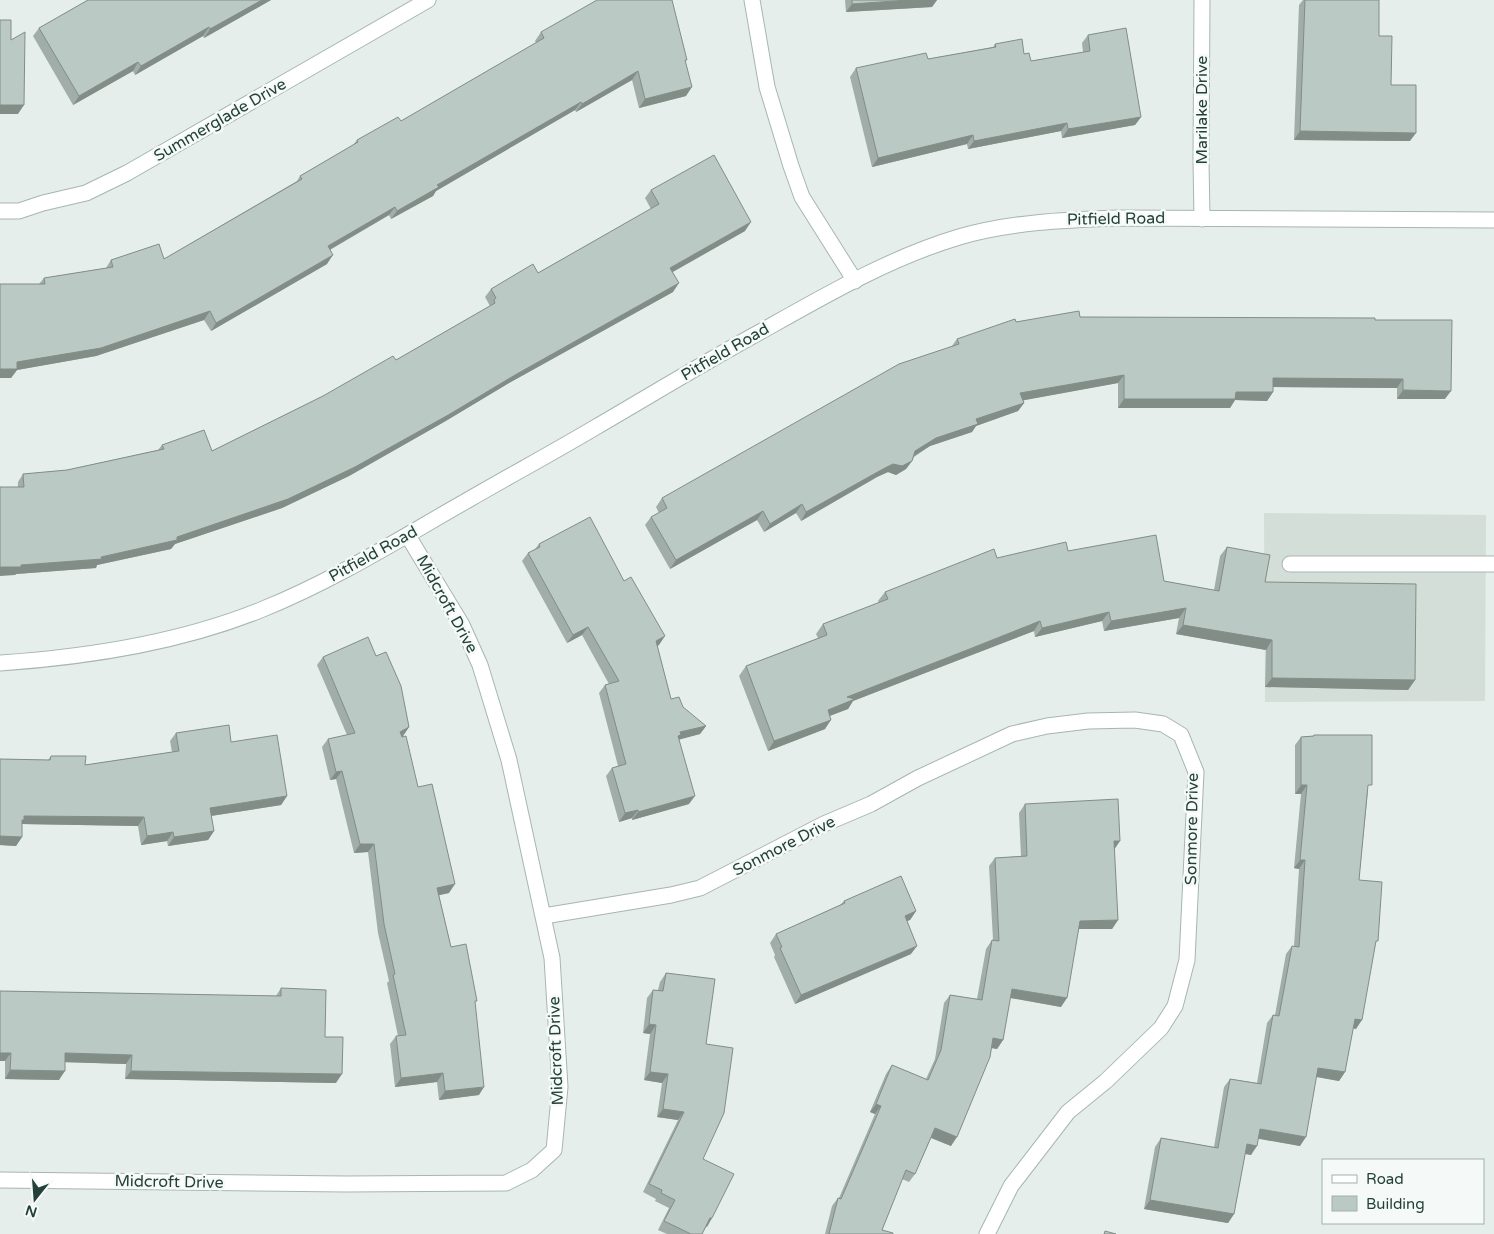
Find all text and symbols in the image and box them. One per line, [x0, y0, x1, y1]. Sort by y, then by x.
street label: Marilake Drive [1192, 56, 1212, 164]
street label: Summerglade Drive [150, 74, 290, 166]
street label: Pitfield Road [1067, 208, 1165, 230]
street label: Pitfield Road [677, 319, 773, 385]
street label: Pitfield Road [325, 521, 421, 587]
street label: Midcroft Drive [412, 551, 482, 657]
street label: Sonmore Drive [1181, 773, 1203, 885]
street label: Sonmore Drive [729, 812, 839, 880]
street label: Midcroft Drive [544, 996, 568, 1106]
legend [1322, 1159, 1484, 1224]
text: Road [1366, 1170, 1404, 1188]
street label: Midcroft Drive [114, 1171, 224, 1193]
north arrow [10, 1174, 60, 1224]
text: Building [1366, 1195, 1425, 1213]
text: N [23, 1201, 39, 1221]

